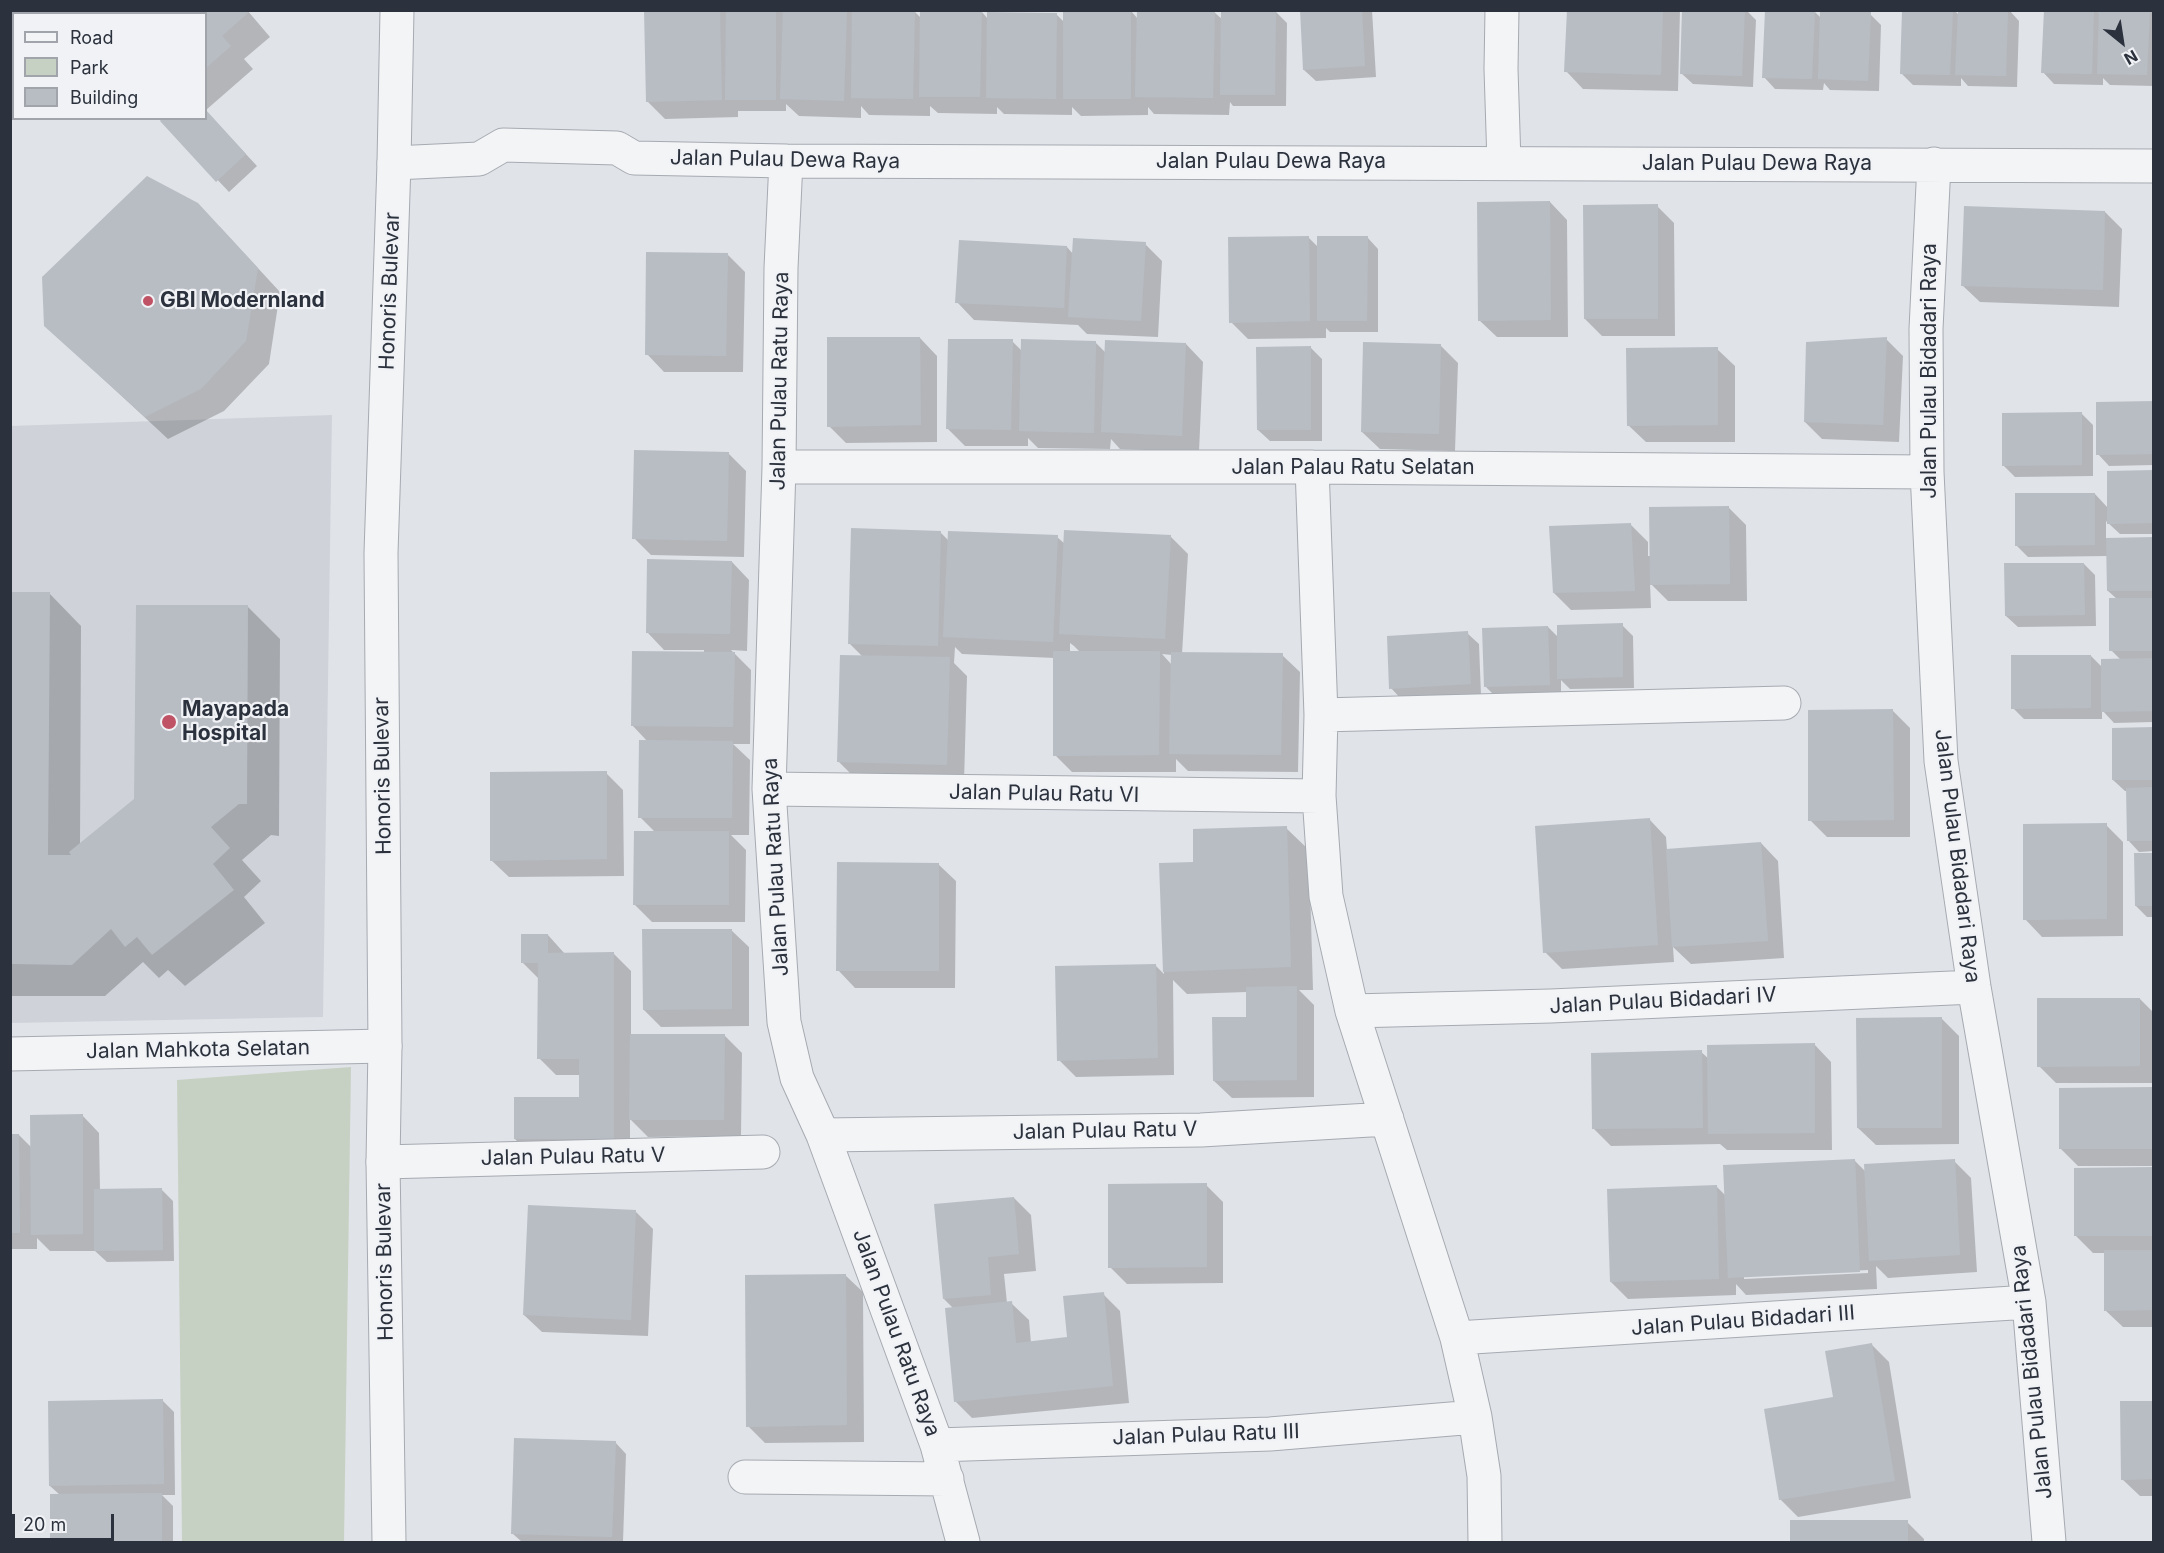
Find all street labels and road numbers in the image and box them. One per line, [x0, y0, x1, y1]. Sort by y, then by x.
street label: Jalan Pulau Dewa Raya [670, 145, 900, 175]
street label: Jalan Pulau Dewa Raya [1156, 149, 1386, 175]
street label: Jalan Pulau Dewa Raya [1642, 151, 1872, 177]
street label: Honoris Bulevar [375, 212, 405, 370]
street label: Jalan Pulau Bidadari Raya [1917, 243, 1943, 499]
street label: Jalan Pulau Ratu Raya [765, 271, 795, 491]
street label: Jalan Palau Ratu Selatan [1231, 455, 1475, 481]
street label: Honoris Bulevar [369, 697, 397, 855]
street label: Jalan Pulau Bidadari Raya [1929, 728, 1985, 984]
street label: Jalan Pulau Ratu Raya [758, 757, 794, 977]
street label: Jalan Pulau Ratu VI [949, 780, 1139, 808]
street label: Jalan Pulau Bidadari IV [1549, 982, 1777, 1020]
street label: Jalan Mahkota Selatan [86, 1035, 310, 1065]
street label: Jalan Pulau Ratu V [1012, 1117, 1198, 1145]
street label: Jalan Pulau Ratu V [480, 1143, 666, 1171]
street label: Honoris Bulevar [371, 1183, 399, 1341]
street label: Jalan Pulau Ratu Raya [847, 1226, 945, 1440]
street label: Jalan Pulau Bidadari Raya [2006, 1244, 2058, 1500]
street label: Jalan Pulau Bidadari III [1630, 1301, 1856, 1341]
street label: Jalan Pulau Ratu III [1112, 1419, 1300, 1451]

